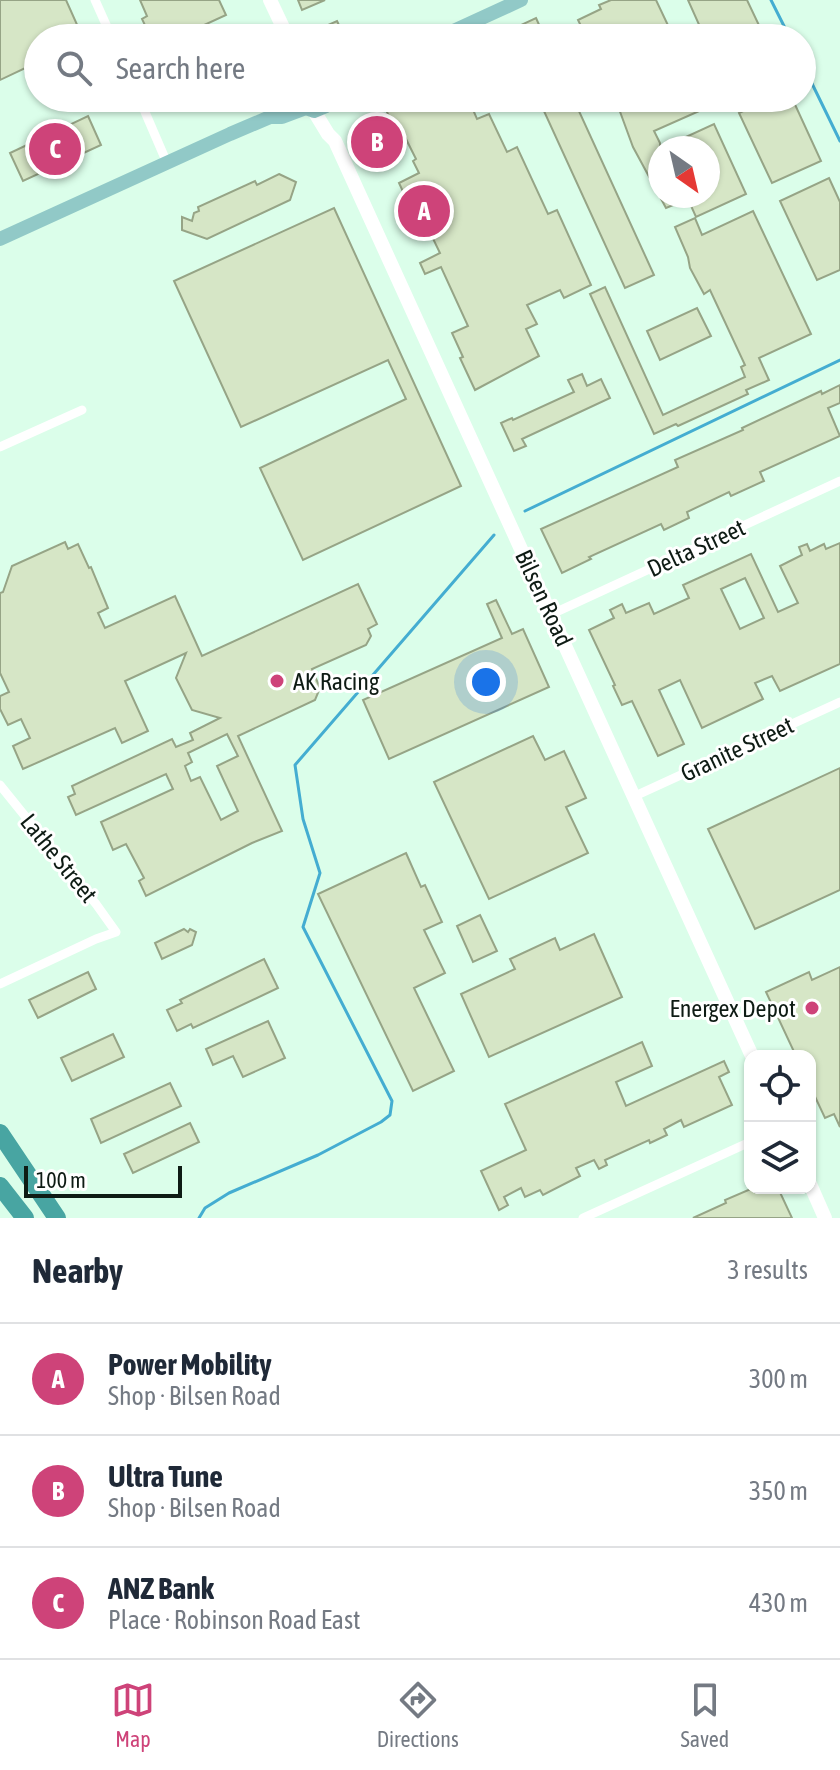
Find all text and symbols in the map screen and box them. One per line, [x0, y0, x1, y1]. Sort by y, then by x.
search box [24, 24, 816, 112]
icon: search [52, 46, 96, 90]
text: Search here [116, 51, 245, 85]
pin: B [351, 112, 403, 172]
pin: C [29, 119, 81, 179]
north arrow [648, 136, 720, 208]
pin: A [398, 181, 450, 241]
street label: Delta Street [643, 514, 749, 582]
street label: Bilsen Road [510, 545, 578, 651]
your location [466, 662, 506, 702]
place label: AK Racing [293, 668, 380, 695]
marker: AK Racing [268, 672, 286, 690]
street label: Granite Street [676, 711, 798, 787]
street label: Lathe Street [15, 808, 103, 908]
place label: Energex Depot [669, 995, 796, 1022]
marker: Energex Depot [803, 999, 821, 1017]
map controls [744, 1050, 816, 1194]
button: locate [744, 1050, 816, 1122]
button: layers [744, 1122, 816, 1194]
scale bar [24, 1162, 182, 1198]
text: 100 m [36, 1167, 86, 1193]
text: Nearby [32, 1251, 123, 1290]
text: 3 results [727, 1255, 808, 1285]
text: Power Mobility [108, 1347, 272, 1381]
text: A [52, 1364, 64, 1394]
text: 300 m [749, 1364, 808, 1394]
text: Shop · Bilsen Road [108, 1381, 281, 1411]
text: Ultra Tune [108, 1459, 223, 1493]
text: B [52, 1476, 64, 1506]
text: 350 m [749, 1476, 808, 1506]
text: Shop · Bilsen Road [108, 1493, 281, 1523]
text: ANZ Bank [108, 1571, 214, 1605]
text: C [52, 1588, 64, 1618]
text: 430 m [749, 1588, 808, 1618]
text: Place · Robinson Road East [108, 1605, 361, 1635]
tab: Map [111, 1678, 155, 1752]
tab: Directions [377, 1678, 459, 1752]
tab: Saved [680, 1678, 729, 1752]

